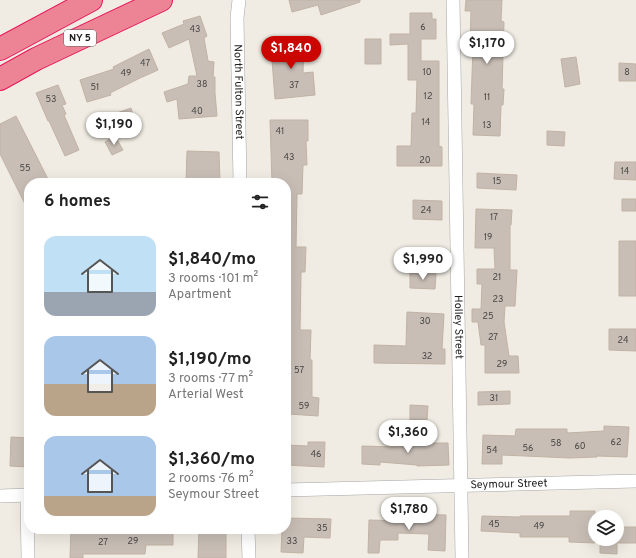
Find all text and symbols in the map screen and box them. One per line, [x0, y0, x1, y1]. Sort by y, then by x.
house number: 6 [420, 22, 426, 33]
house number: 43 [189, 24, 201, 35]
road number: NY 5 [64, 30, 96, 46]
pin: $1,170 [454, 31, 520, 65]
pin: $1,840 [258, 36, 324, 70]
text: $1,170 [468, 36, 506, 52]
text: $1,840 [270, 41, 312, 57]
street label: North Fulton Street [230, 44, 246, 140]
house number: 47 [140, 58, 150, 69]
house number: 10 [422, 67, 432, 78]
house number: 8 [624, 67, 630, 78]
house number: 49 [121, 68, 131, 79]
house number: 38 [197, 79, 207, 90]
house number: 37 [289, 80, 299, 91]
house number: 51 [91, 82, 99, 93]
house number: 12 [424, 91, 432, 102]
house number: 11 [484, 92, 490, 103]
house number: 53 [45, 94, 57, 105]
house number: 40 [191, 106, 203, 117]
pin: $1,190 [81, 112, 147, 146]
text: $1,190 [95, 117, 133, 133]
house number: 14 [422, 117, 431, 128]
house number: 13 [483, 120, 491, 131]
house number: 41 [276, 126, 284, 137]
house number: 43 [283, 152, 295, 163]
house number: 20 [419, 155, 431, 166]
house number: 55 [19, 163, 31, 174]
house number: 14 [621, 166, 630, 177]
house number: 15 [493, 176, 501, 187]
text: 6 homes [44, 191, 111, 213]
icon: filters [249, 191, 271, 213]
house number: 24 [420, 205, 432, 216]
house number: 17 [490, 212, 498, 223]
house number: 19 [484, 232, 492, 243]
pin: $1,990 [390, 247, 456, 281]
text: $1,840/mo [168, 249, 256, 271]
icon: home [76, 252, 124, 300]
text: $1,990 [403, 252, 444, 268]
text: 3 rooms · 101 m² [168, 271, 258, 287]
house number: 21 [493, 272, 501, 283]
text: Apartment [168, 287, 231, 303]
house number: 23 [493, 294, 503, 305]
street label: Holley Street [451, 295, 466, 359]
house number: 25 [482, 311, 494, 322]
house number: 30 [419, 316, 431, 327]
house number: 27 [488, 332, 498, 343]
house number: 24 [617, 335, 629, 346]
text: $1,190/mo [168, 349, 251, 371]
house number: 32 [422, 351, 432, 362]
icon: home [76, 352, 124, 400]
house number: 29 [497, 359, 507, 370]
house number: 57 [294, 365, 304, 376]
text: 3 rooms · 77 m² [168, 371, 253, 387]
text: Arterial West [168, 387, 244, 403]
house number: 31 [490, 393, 498, 404]
house number: 59 [299, 401, 309, 412]
pin: $1,360 [375, 420, 441, 454]
text: $1,360 [388, 425, 428, 441]
house number: 62 [611, 437, 621, 448]
house number: 58 [550, 438, 562, 449]
house number: 60 [574, 441, 586, 452]
house number: 56 [523, 443, 533, 454]
house number: 54 [486, 445, 498, 456]
text: $1,360/mo [168, 449, 255, 471]
house number: 46 [311, 449, 321, 460]
icon: home [76, 452, 124, 500]
text: 2 rooms · 76 m² [168, 471, 254, 487]
street label: Seymour Street [470, 476, 548, 492]
text: Seymour Street [168, 487, 259, 503]
pin: $1,780 [376, 497, 442, 531]
text: $1,780 [390, 502, 428, 518]
map controls [588, 510, 624, 546]
button: layers [588, 510, 624, 546]
house number: 45 [488, 519, 500, 530]
house number: 49 [534, 521, 544, 532]
house number: 35 [316, 523, 328, 534]
house number: 29 [128, 536, 138, 547]
house number: 33 [287, 536, 297, 547]
house number: 27 [98, 537, 108, 548]

